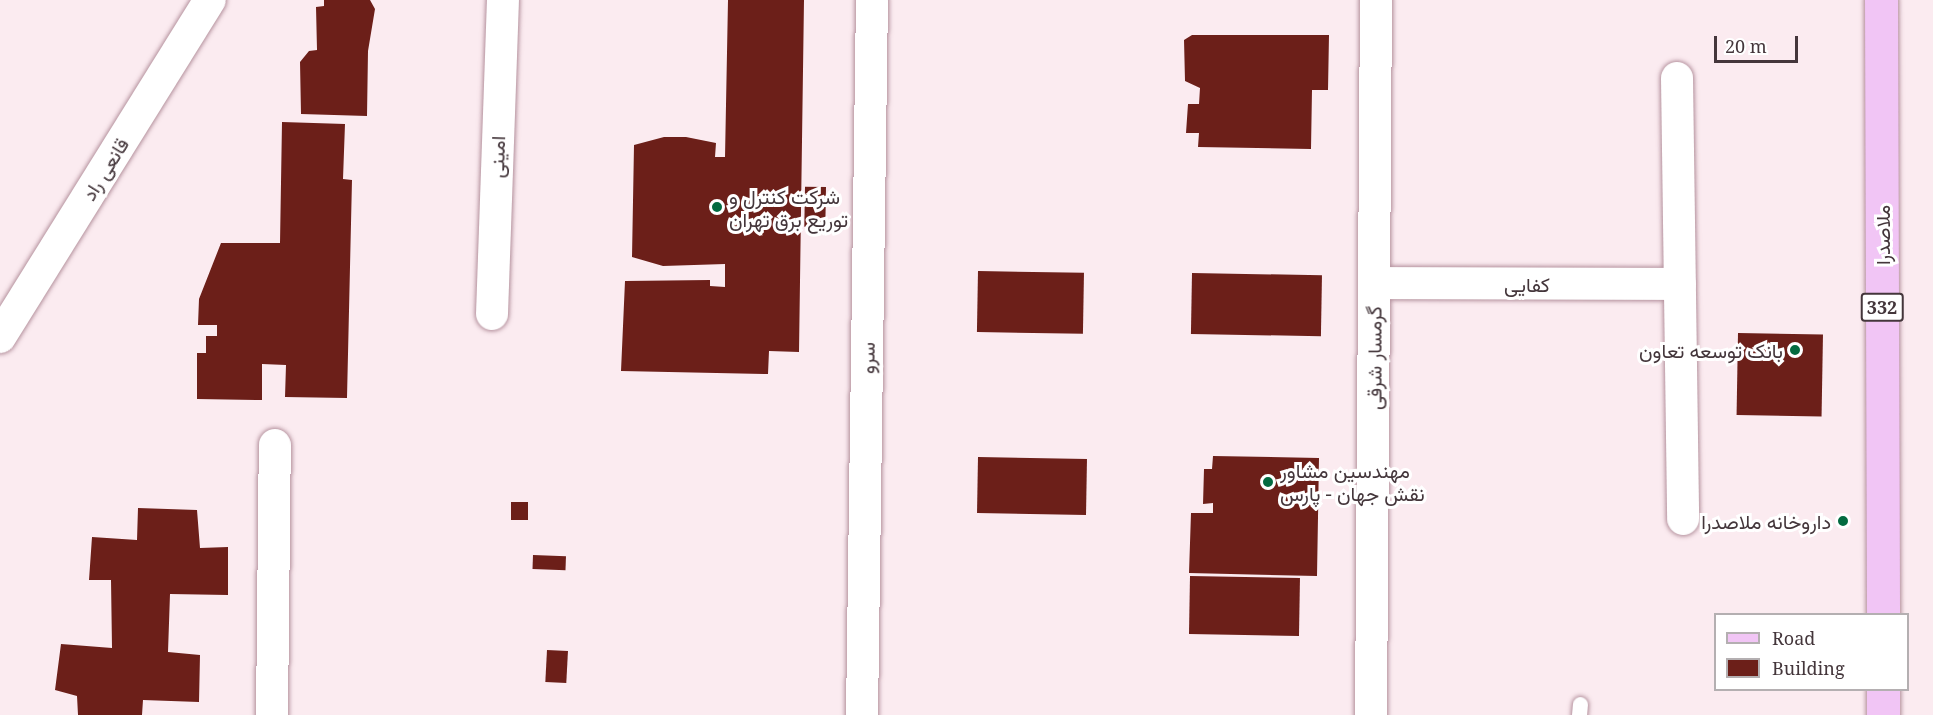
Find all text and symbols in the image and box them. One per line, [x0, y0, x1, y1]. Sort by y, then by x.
scale bar [1717, 24, 1801, 62]
text: 20 m [1725, 34, 1767, 58]
street label: قانعی‌ راد [76, 133, 134, 205]
street label: امینی [484, 135, 510, 179]
place label: شرکت کنترل و توریع برق تهران [729, 184, 848, 231]
marker: شرکت کنترل و توریع برق تهران [710, 200, 724, 214]
street label: ملاصدرا [1870, 205, 1894, 265]
street label: کفایی [1504, 272, 1550, 296]
road number: 332 [1860, 292, 1904, 322]
street label: گرمسار شرقی [1362, 306, 1386, 410]
place label: بانک توسعه تعاون [1639, 338, 1783, 362]
street label: سرو [855, 342, 879, 374]
marker: بانک توسعه تعاون [1788, 343, 1802, 357]
place label: مهندسین مشاور نقش جهان - پارس [1280, 458, 1425, 505]
marker: مهندسین مشاور نقش جهان - پارس [1261, 475, 1275, 489]
place label: داروخانه ملاصدرا [1701, 509, 1831, 533]
marker: داروخانه ملاصدرا [1836, 514, 1850, 528]
legend [1714, 613, 1909, 691]
text: Road [1772, 626, 1815, 650]
text: Building [1772, 656, 1845, 680]

